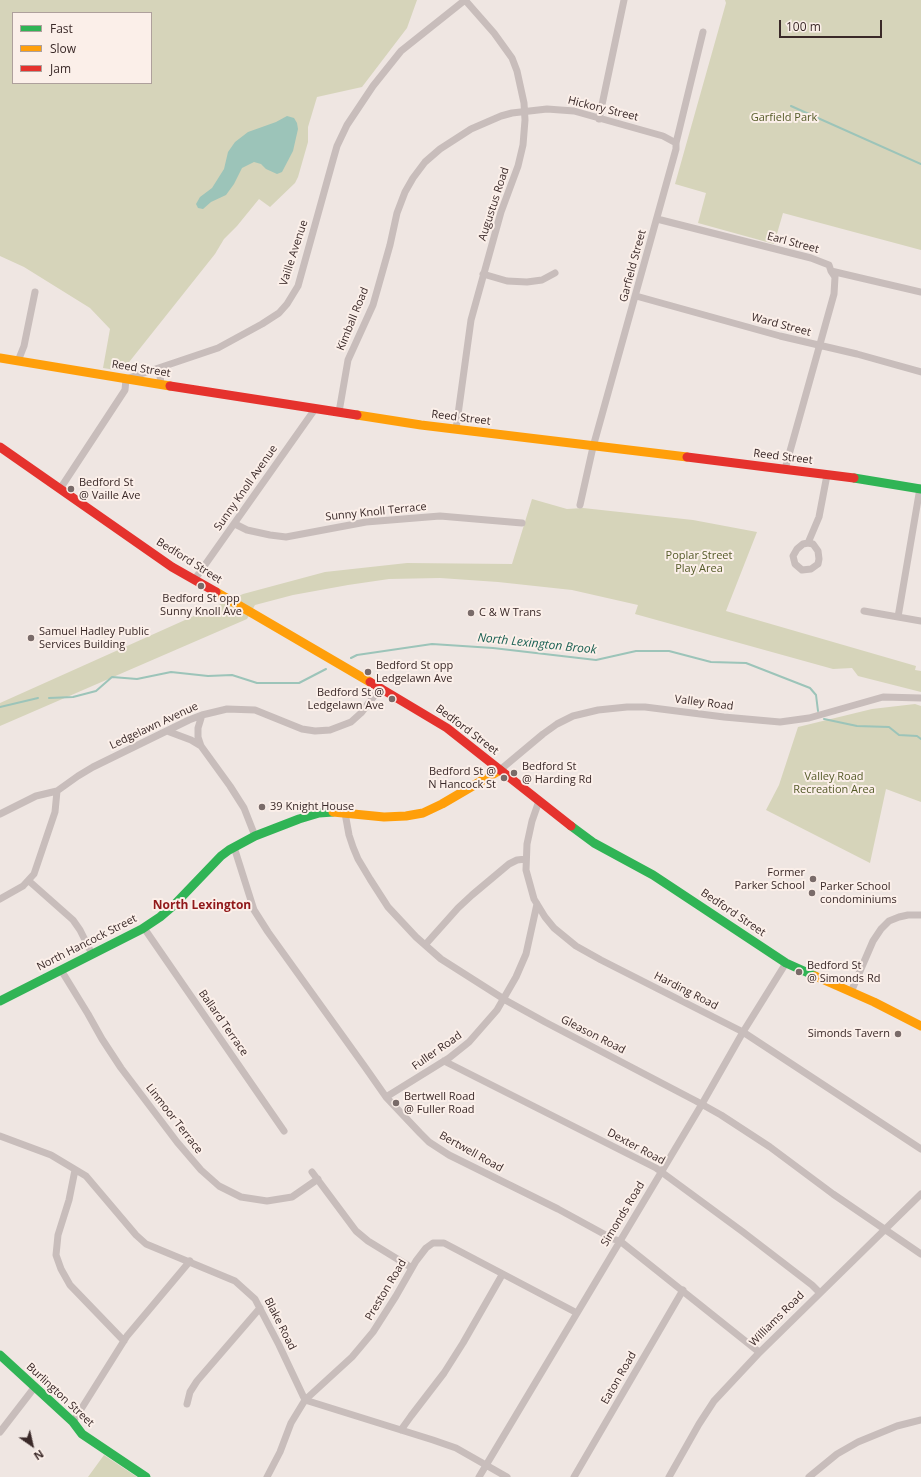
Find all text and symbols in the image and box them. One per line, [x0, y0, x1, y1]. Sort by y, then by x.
legend [12, 12, 152, 84]
scale bar [781, 12, 884, 38]
text: 100 m [786, 18, 821, 35]
text: Fast [50, 20, 73, 37]
text: Slow [50, 40, 76, 57]
text: Jam [50, 60, 71, 77]
street label: Hickory Street [566, 94, 640, 124]
park label: Garfield Park [751, 111, 817, 125]
street label: Augustus Road [476, 165, 512, 243]
street label: Vaille Avenue [277, 218, 311, 288]
street label: Garfield Street [617, 228, 649, 304]
street label: Earl Street [766, 230, 820, 256]
street label: Kimball Road [334, 285, 372, 353]
street label: Ward Street [750, 311, 812, 339]
street label: Reed Street [111, 358, 171, 380]
street label: Reed Street [431, 408, 491, 428]
street label: Sunny Knoll Avenue [212, 443, 280, 533]
street label: Reed Street [753, 447, 813, 467]
place label: Bedford St @ Vaille Ave [79, 476, 140, 502]
marker: Bedford St @ Vaille Ave [66, 484, 76, 494]
street label: Sunny Knoll Terrace [325, 500, 427, 524]
street label: Bedford Street [154, 535, 224, 587]
park label: Poplar Street Play Area [666, 549, 732, 575]
marker: Bedford St opp Sunny Knoll Ave [196, 581, 206, 591]
place label: Bedford St opp Sunny Knoll Ave [160, 592, 242, 618]
place label: C & W Trans [479, 606, 541, 620]
marker: C & W Trans [466, 608, 476, 618]
place label: Samuel Hadley Public Services Building [39, 625, 149, 651]
water label: North Lexington Brook [477, 631, 597, 657]
marker: Samuel Hadley Public Services Building [26, 633, 36, 643]
place label: Bedford St opp Ledgelawn Ave [376, 659, 453, 685]
marker: Bedford St opp Ledgelawn Ave [363, 667, 373, 677]
place label: Bedford St @ Ledgelawn Ave [308, 686, 384, 712]
street label: Valley Road [674, 693, 734, 713]
marker: Bedford St @ Ledgelawn Ave [387, 694, 397, 704]
street label: Ledgelawn Avenue [108, 700, 200, 752]
street label: Bedford Street [433, 702, 501, 758]
place label: Bedford St @ Harding Rd [522, 760, 592, 786]
place label: Bedford St @ N Hancock St [428, 765, 496, 791]
marker: Bedford St @ Harding Rd [509, 768, 519, 778]
park label: Valley Road Recreation Area [793, 770, 875, 796]
marker: Bedford St @ N Hancock St [499, 773, 509, 783]
place label: 39 Knight House [270, 800, 354, 814]
marker: 39 Knight House [257, 802, 267, 812]
place label: Former Parker School [734, 866, 805, 892]
marker: Former Parker School [808, 874, 818, 884]
place label: Parker School condominiums [820, 880, 897, 906]
street label: Bedford Street [698, 887, 768, 939]
marker: Parker School condominiums [807, 888, 817, 898]
district label: North Lexington [153, 899, 251, 913]
street label: North Hancock Street [35, 912, 139, 974]
place label: Bedford St @ Simonds Rd [807, 959, 880, 985]
marker: Bedford St @ Simonds Rd [794, 967, 804, 977]
street label: Harding Road [652, 969, 720, 1013]
street label: Ballard Terrace [195, 987, 251, 1059]
street label: Gleason Road [558, 1013, 628, 1057]
place label: Simonds Tavern [808, 1027, 890, 1041]
street label: Fuller Road [410, 1029, 464, 1073]
marker: Simonds Tavern [893, 1029, 903, 1039]
street label: Linmoor Terrace [143, 1082, 205, 1156]
place label: Bertwell Road @ Fuller Road [404, 1090, 475, 1116]
marker: Bertwell Road @ Fuller Road [391, 1098, 401, 1108]
street label: Dexter Road [605, 1126, 667, 1168]
street label: Bertwell Road [437, 1129, 505, 1175]
street label: Simonds Road [598, 1179, 648, 1249]
street label: Preston Road [363, 1257, 409, 1323]
street label: Williams Road [747, 1289, 807, 1349]
street label: Blake Road [261, 1296, 299, 1352]
street label: Eaton Road [599, 1349, 639, 1407]
street label: Burlington Street [24, 1360, 96, 1430]
north arrow [12, 1425, 52, 1465]
text: N [31, 1447, 47, 1464]

